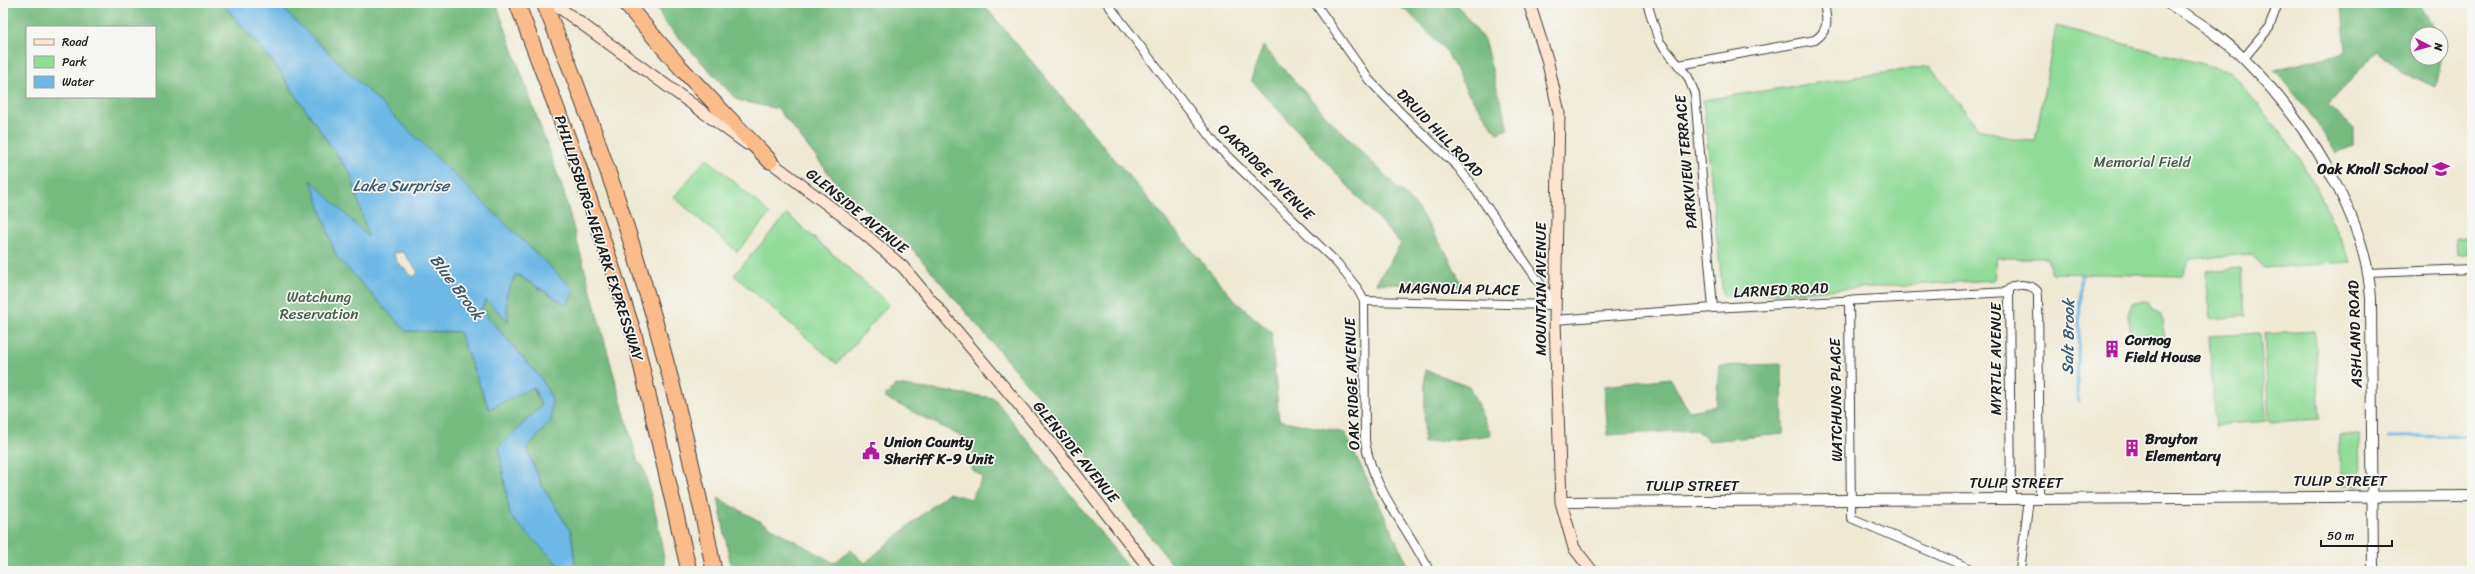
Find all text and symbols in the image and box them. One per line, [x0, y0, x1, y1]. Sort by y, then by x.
legend [26, 26, 156, 98]
north arrow [2409, 26, 2449, 66]
text: Road [62, 31, 89, 53]
text: N [2429, 41, 2448, 52]
text: Park [62, 51, 87, 73]
text: Water [62, 71, 95, 93]
street label: DRUID HILL ROAD [1390, 82, 1490, 184]
street label: PARKVIEW TERRACE [1667, 92, 1705, 230]
street label: PHILLIPSBURG-NEWARK EXPRESSWAY [547, 111, 651, 365]
street label: OAKRIDGE AVENUE [1211, 117, 1322, 228]
park label: Memorial Field [2094, 149, 2191, 175]
place label: Oak Knoll School [2316, 156, 2429, 182]
school or university icon: Oak Knoll School [2431, 159, 2451, 179]
street label: GLENSIDE AVENUE [800, 161, 915, 262]
water label: Lake Surprise [353, 171, 451, 200]
street label: MOUNTAIN AVENUE [1528, 220, 1554, 356]
water label: Blue Brook [422, 248, 493, 328]
street label: MAGNOLIA PLACE [1399, 275, 1521, 303]
street label: LARNED ROAD [1733, 275, 1829, 305]
street label: ASHLAND ROAD [2340, 280, 2370, 389]
park label: Watchung Reservation [280, 284, 358, 327]
water label: Salt Brook [2053, 297, 2083, 375]
street label: MYRTLE AVENUE [1983, 301, 2009, 415]
street label: OAK RIDGE AVENUE [1337, 316, 1367, 451]
place label: Cornog Field House [2124, 327, 2201, 370]
street label: WATCHUNG PLACE [1822, 336, 1850, 462]
building icon: Cornog Field House [2102, 339, 2122, 359]
street label: GLENSIDE AVENUE [1026, 395, 1127, 510]
place label: Brayton Elementary [2145, 426, 2221, 469]
place label: Union County Sheriff K-9 Unit [883, 429, 995, 472]
building icon: Brayton Elementary [2122, 438, 2142, 458]
public building icon: Union County Sheriff K-9 Unit [861, 441, 881, 461]
street label: TULIP STREET [2293, 468, 2388, 494]
street label: TULIP STREET [1969, 470, 2064, 496]
street label: TULIP STREET [1645, 473, 1740, 499]
scale bar [2321, 522, 2392, 548]
text: 50 m [2327, 525, 2354, 547]

